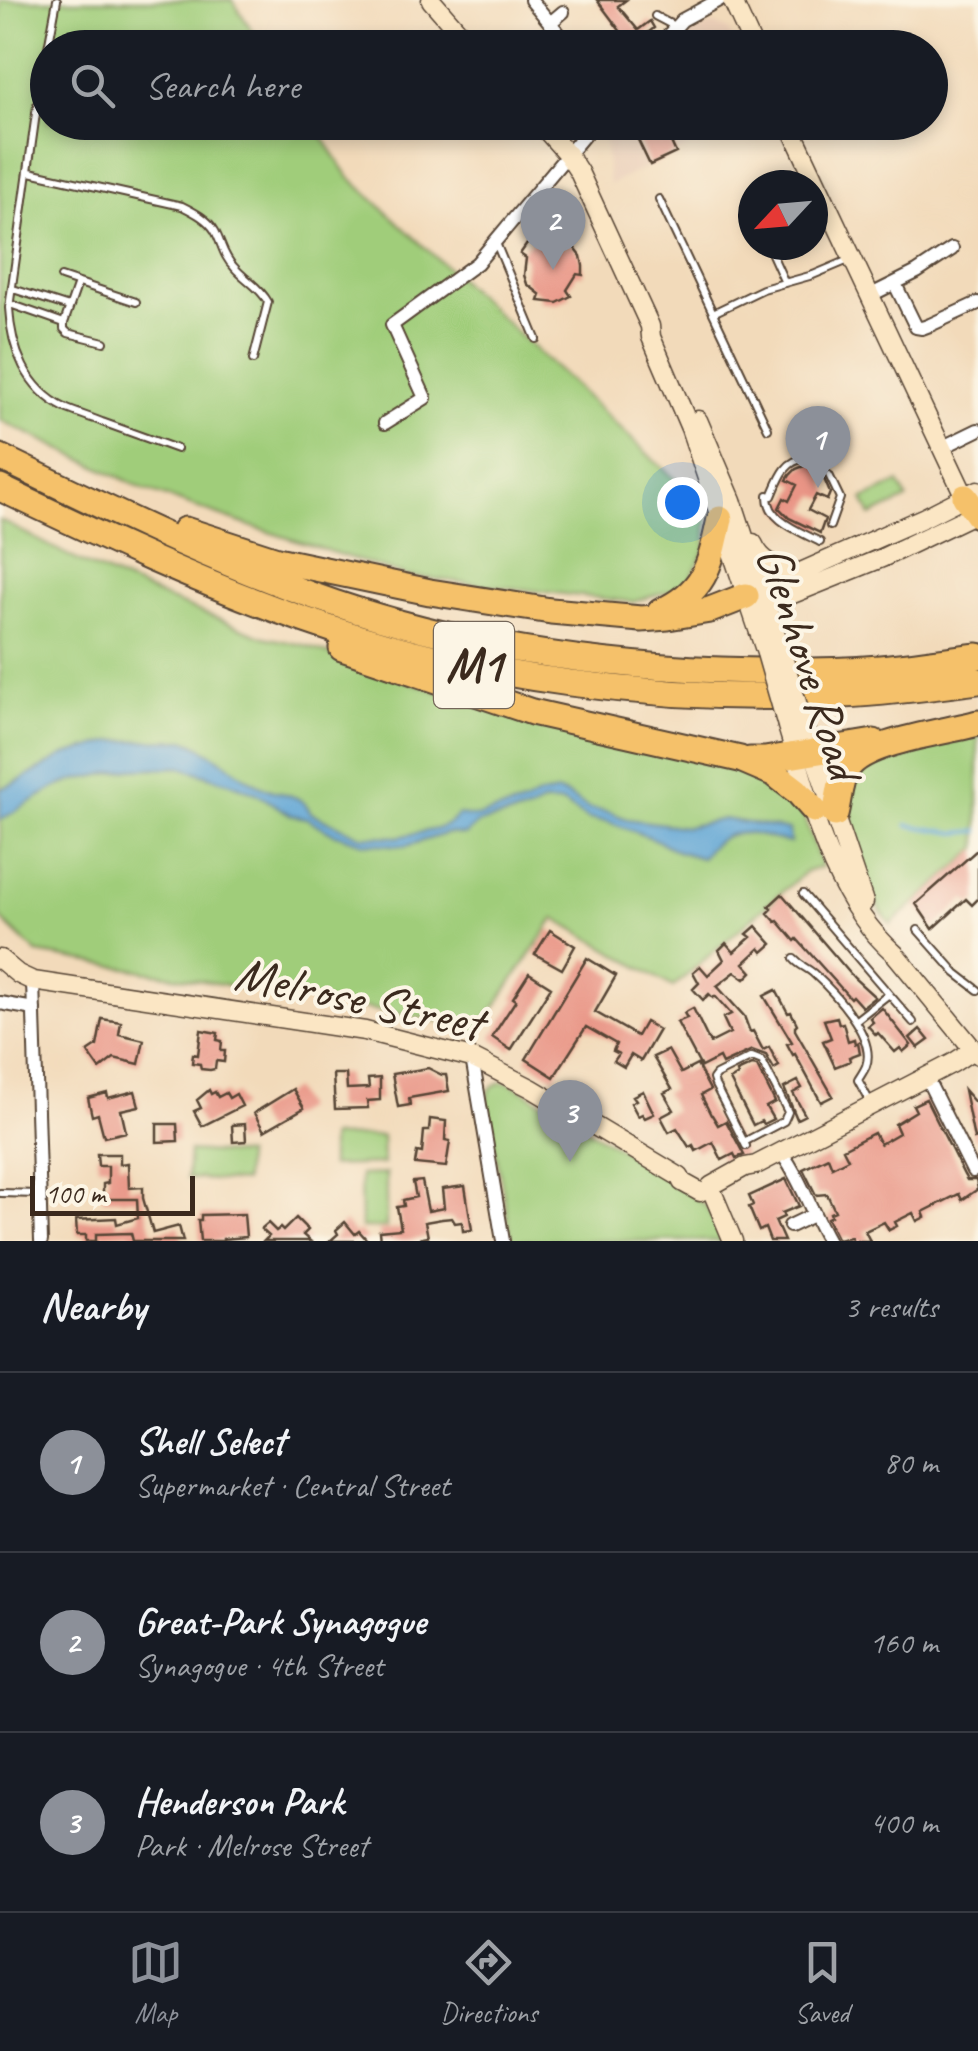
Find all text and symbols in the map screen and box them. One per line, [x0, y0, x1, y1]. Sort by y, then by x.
search box [30, 30, 948, 140]
icon: search [65, 58, 120, 113]
text: Search here [145, 62, 300, 109]
north arrow [738, 170, 828, 260]
pin: 2 [520, 188, 586, 270]
pin: 1 [786, 406, 850, 488]
your location [657, 477, 708, 528]
street label: Glenhove Road [742, 538, 878, 793]
road number: M1 [434, 622, 514, 708]
street label: Melrose Street [230, 941, 495, 1056]
pin: 3 [538, 1080, 602, 1162]
scale bar [30, 1171, 195, 1216]
text: 100 m [45, 1176, 105, 1211]
text: Nearby [40, 1280, 146, 1333]
text: 3 results [844, 1286, 938, 1327]
text: Shell Select [135, 1418, 285, 1465]
text: 1 [65, 1442, 80, 1483]
text: 80 m [884, 1442, 938, 1483]
text: Supermarket · Central Street [135, 1465, 450, 1506]
text: Great-Park Synagogue [135, 1598, 425, 1645]
text: 2 [65, 1622, 80, 1663]
text: 160 m [869, 1622, 938, 1663]
text: Synagogue · 4th Street [135, 1645, 383, 1686]
text: Henderson Park [135, 1778, 343, 1825]
text: 3 [65, 1802, 80, 1843]
text: 400 m [869, 1802, 938, 1843]
text: Park · Melrose Street [135, 1825, 368, 1866]
tab: Map [128, 1935, 183, 2030]
tab: Directions [440, 1935, 538, 2030]
tab: Saved [795, 1935, 850, 2030]

